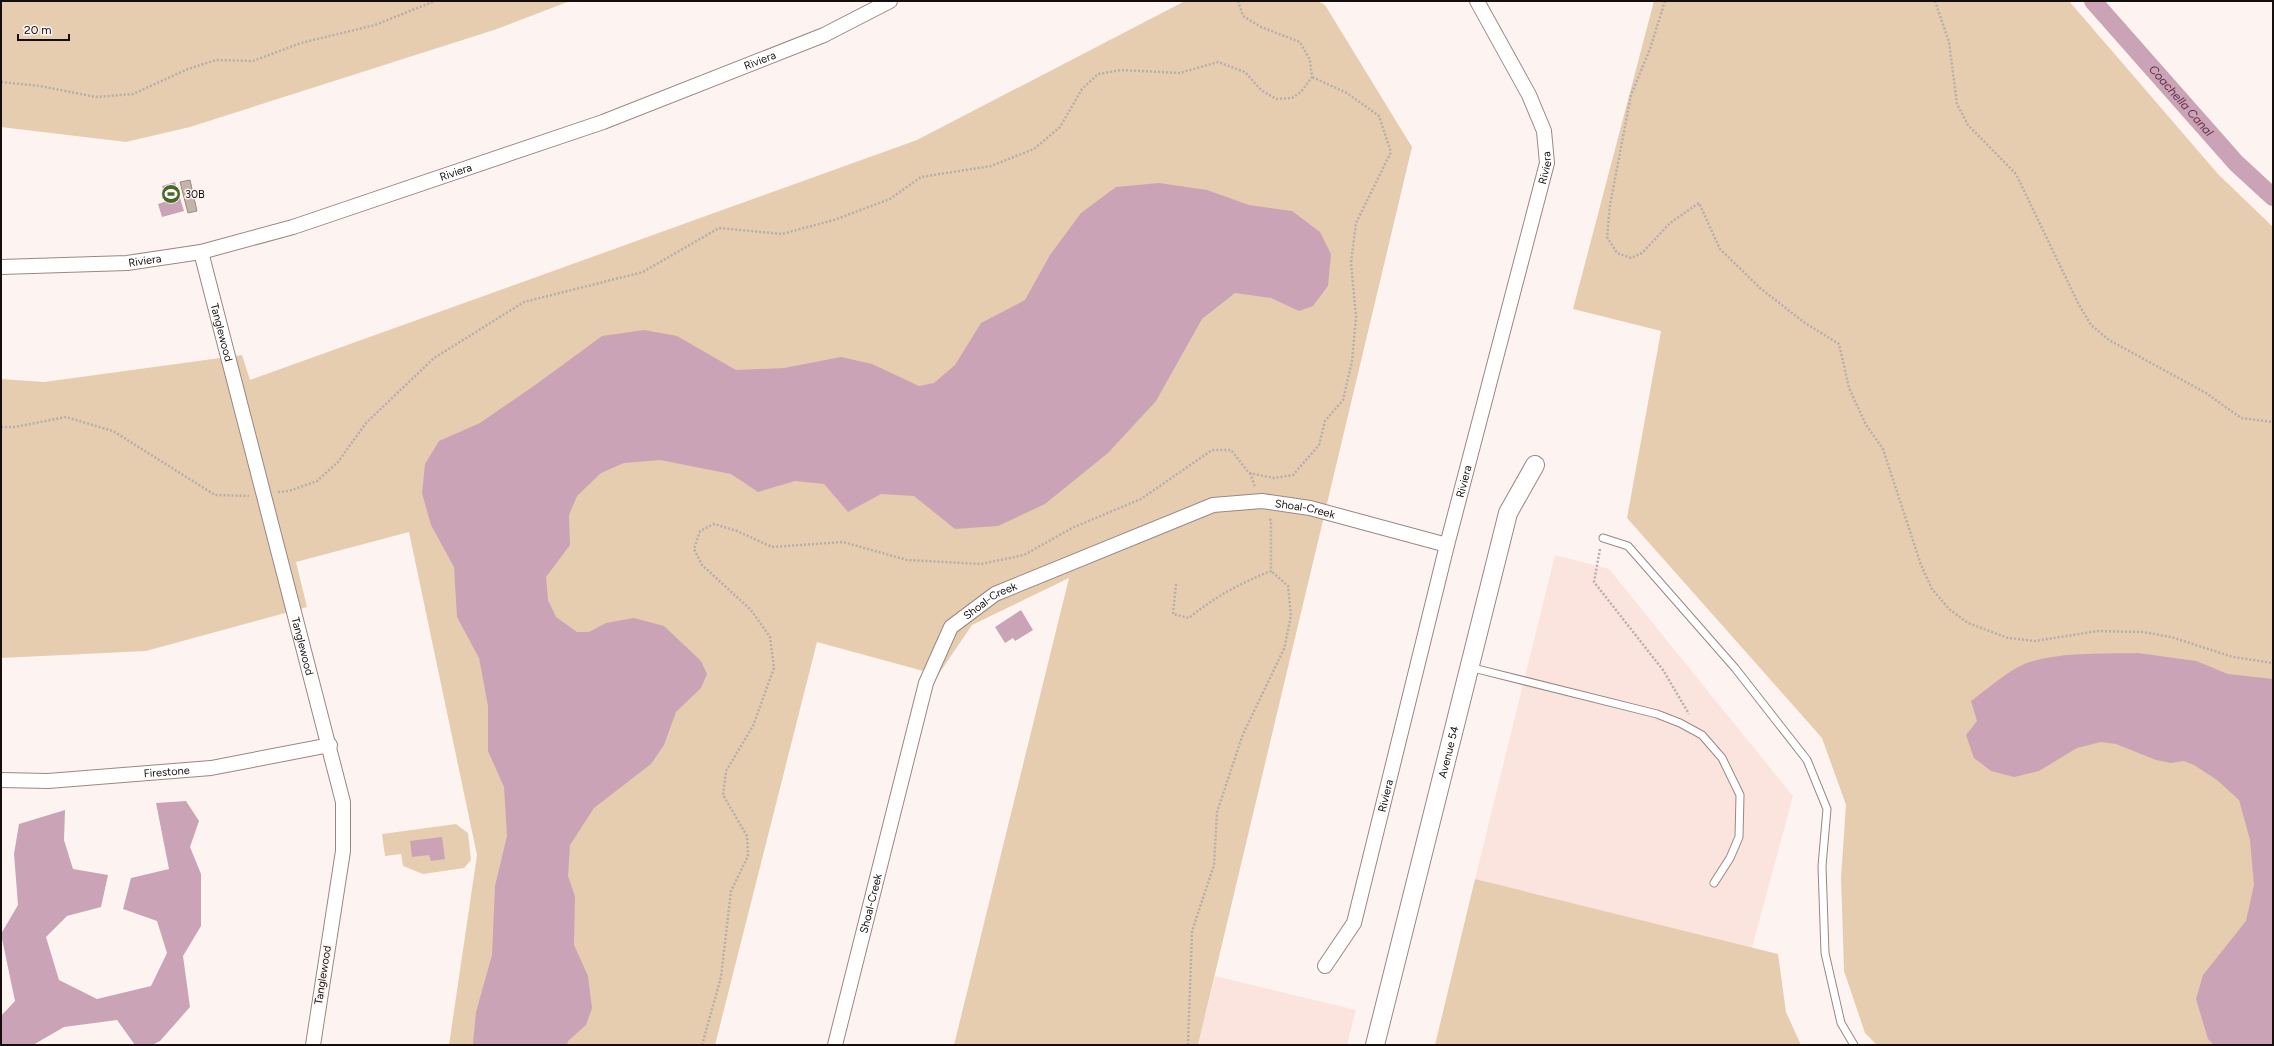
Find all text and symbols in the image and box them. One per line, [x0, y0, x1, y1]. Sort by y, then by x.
scale bar [18, 16, 69, 42]
text: 20 m [24, 23, 52, 37]
street label: Riviera [742, 48, 778, 72]
water label: Coachella Canal [2146, 62, 2216, 139]
street label: Riviera [1535, 151, 1554, 186]
street label: Riviera [438, 160, 473, 183]
sports icon: 30B [160, 183, 182, 205]
place label: 30B [185, 188, 205, 201]
street label: Riviera [127, 251, 162, 269]
street label: Tanglewood [208, 302, 235, 363]
street label: Riviera [1453, 464, 1474, 499]
street label: Shoal-Creek [1274, 496, 1337, 521]
street label: Shoal-Creek [961, 579, 1019, 622]
street label: Tanglewood [289, 616, 316, 677]
street label: Avenue 54 [1435, 725, 1461, 779]
street label: Firestone [143, 763, 190, 780]
street label: Riviera [1375, 778, 1396, 813]
street label: Shoal-Creek [857, 872, 884, 935]
street label: Tanglewood [312, 945, 334, 1005]

